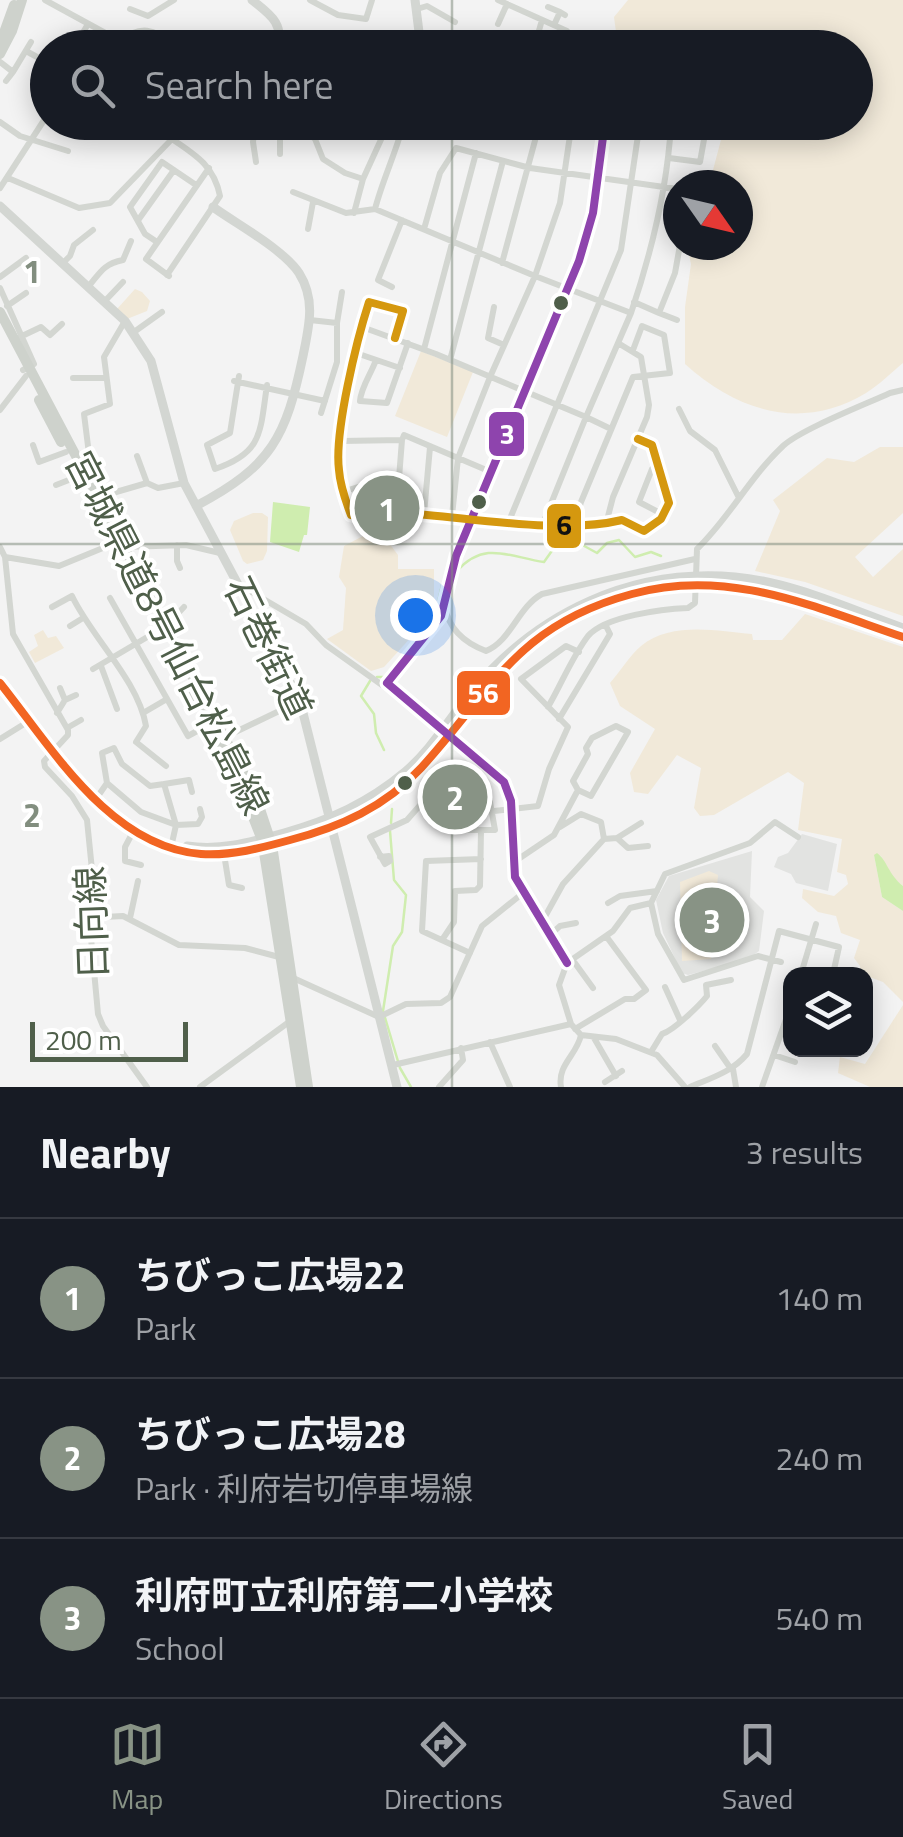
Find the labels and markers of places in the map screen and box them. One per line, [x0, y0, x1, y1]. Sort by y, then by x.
unlabelled marker [551, 293, 571, 313]
pin: 1 [354, 470, 420, 546]
unlabelled marker [469, 492, 489, 512]
pin: 2 [422, 760, 488, 834]
unlabelled marker [395, 773, 415, 793]
pin: 3 [680, 882, 744, 958]

